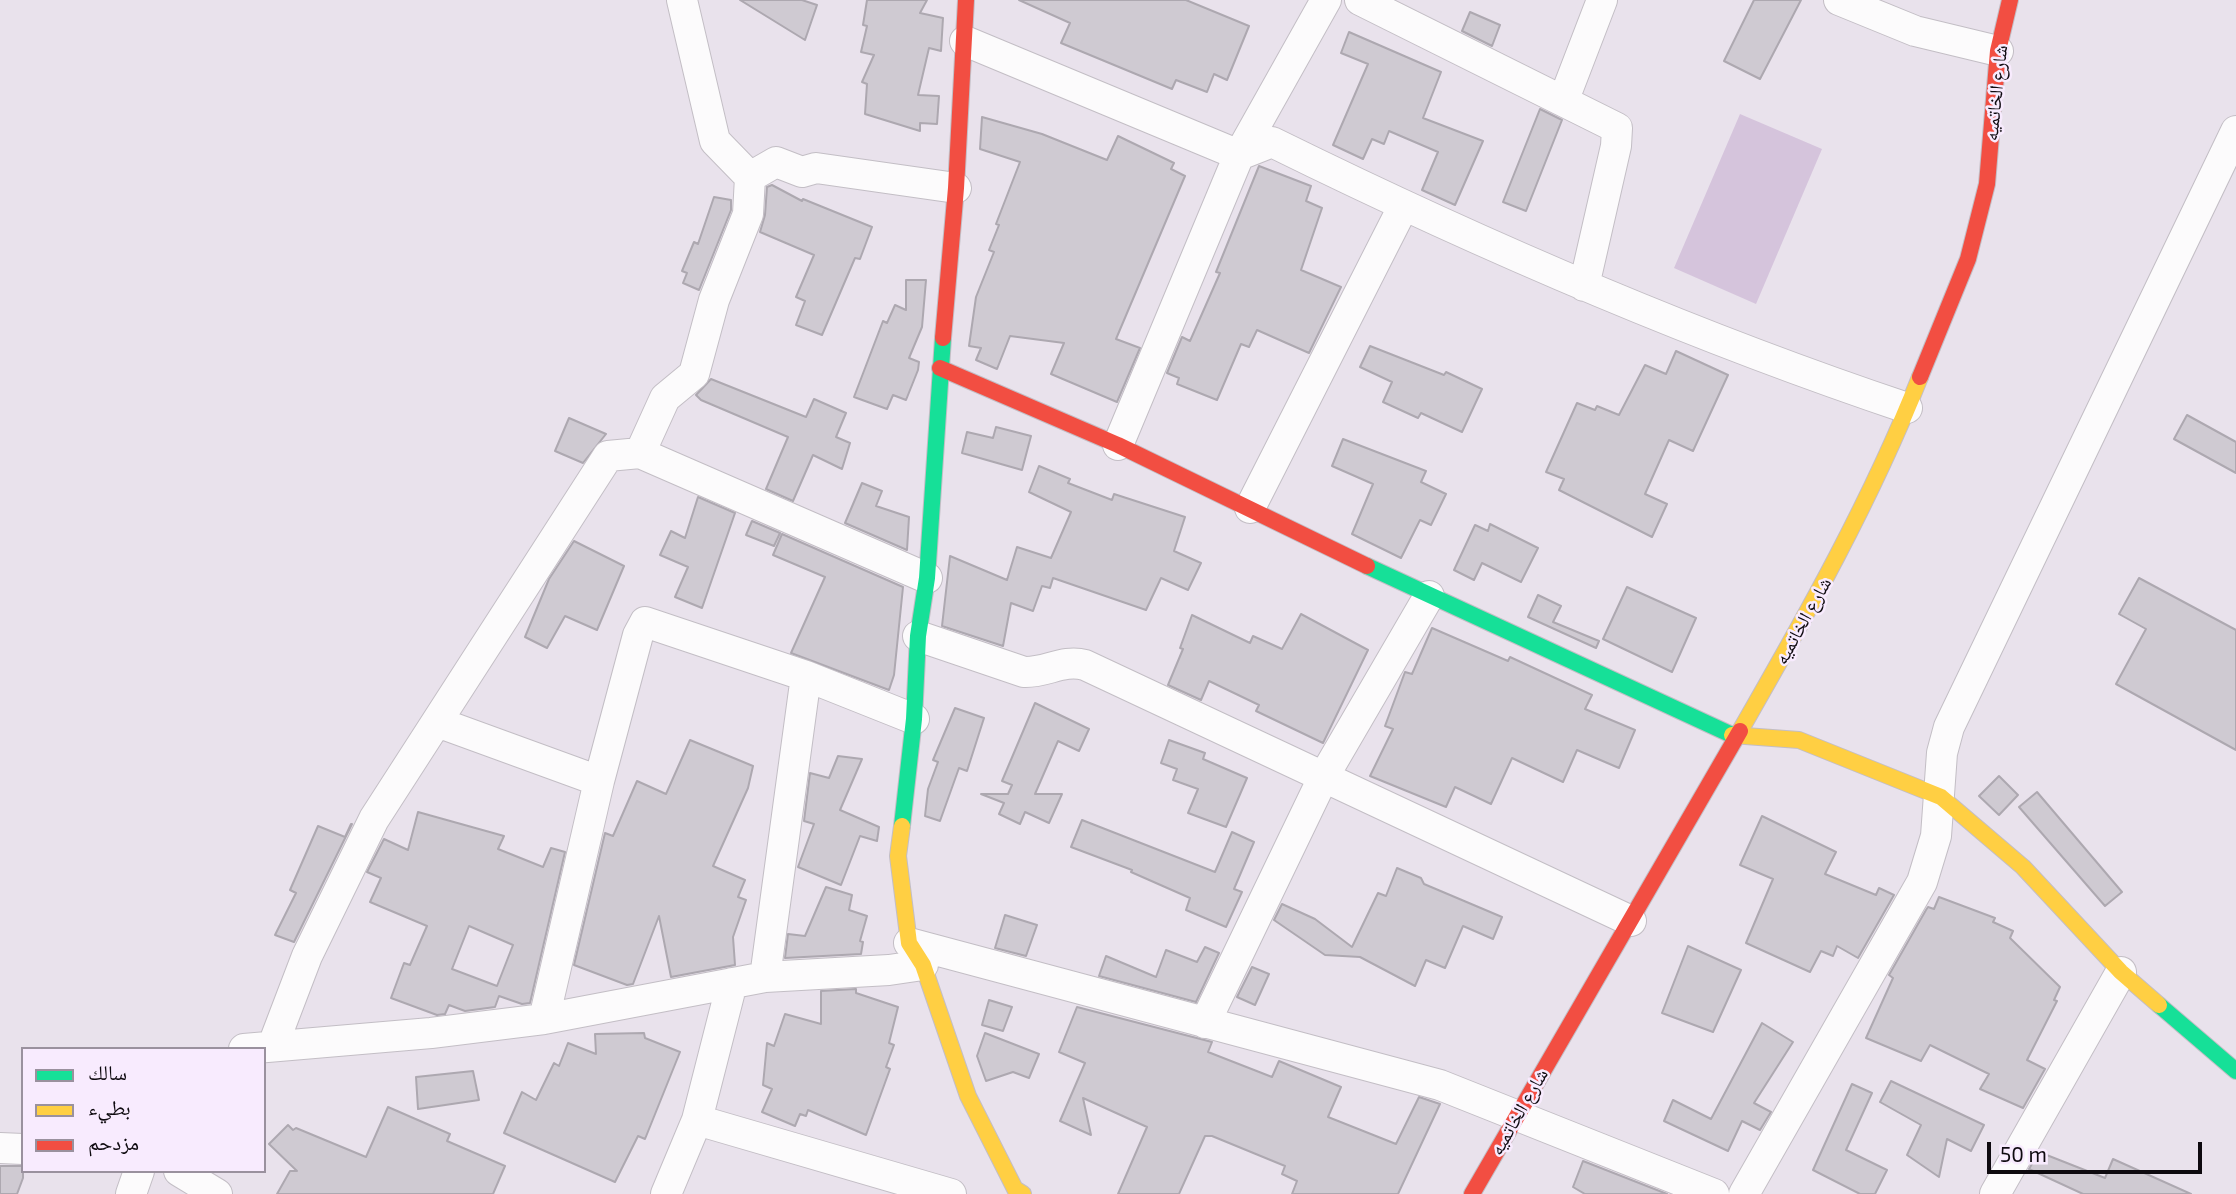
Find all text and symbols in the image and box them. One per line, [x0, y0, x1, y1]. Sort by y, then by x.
street label: شارع الخاتميه [1980, 44, 2012, 142]
street label: شارع الخاتميه [1770, 573, 1836, 669]
legend [21, 1047, 266, 1173]
text: سالك [88, 1059, 127, 1084]
street label: شارع الخاتميه [1485, 1065, 1553, 1159]
text: بطيء [88, 1094, 131, 1119]
scale bar [1991, 1128, 2206, 1172]
text: مزدحم [88, 1129, 139, 1154]
text: 50 m [2000, 1141, 2047, 1166]

